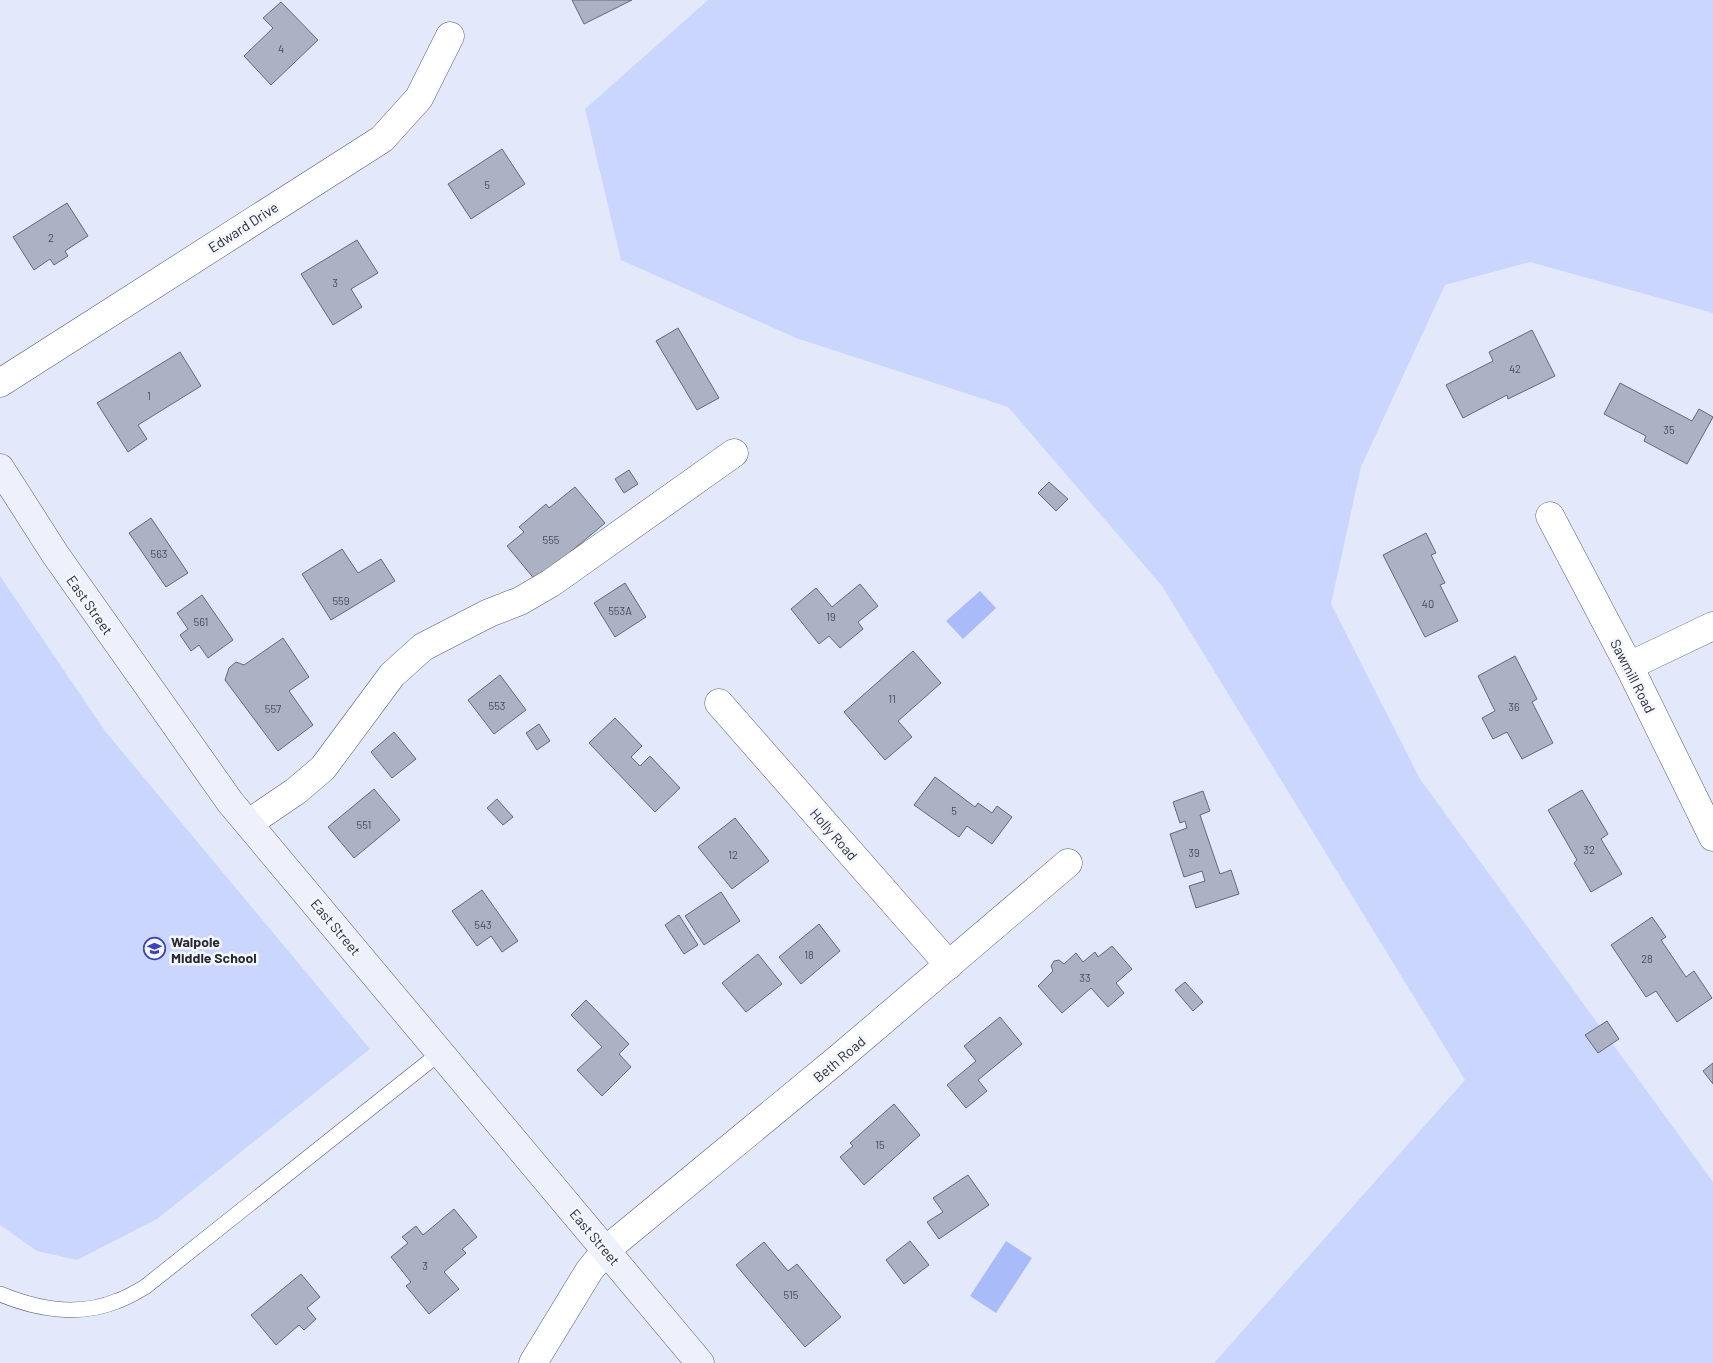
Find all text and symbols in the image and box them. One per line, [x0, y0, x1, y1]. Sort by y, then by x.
house number: 4 [278, 42, 284, 55]
house number: 5 [484, 178, 490, 191]
street label: Edward Drive [205, 198, 281, 256]
house number: 2 [48, 231, 54, 244]
house number: 3 [332, 276, 338, 289]
house number: 42 [1509, 362, 1521, 375]
house number: 1 [147, 389, 151, 402]
house number: 35 [1663, 423, 1675, 436]
house number: 555 [543, 533, 560, 546]
house number: 563 [151, 547, 167, 560]
street label: East Street [63, 572, 117, 638]
house number: 559 [332, 594, 350, 607]
house number: 40 [1422, 597, 1434, 610]
house number: 553A [608, 604, 632, 617]
house number: 19 [826, 610, 836, 623]
house number: 561 [194, 615, 208, 628]
street label: Sawmill Road [1607, 636, 1659, 716]
house number: 11 [888, 692, 896, 705]
house number: 553 [489, 699, 505, 712]
house number: 36 [1508, 700, 1520, 713]
house number: 557 [265, 702, 281, 715]
street label: Holly Road [807, 804, 861, 864]
house number: 5 [951, 804, 957, 817]
house number: 551 [357, 818, 371, 831]
house number: 32 [1583, 843, 1595, 856]
house number: 39 [1188, 846, 1200, 859]
house number: 12 [728, 848, 738, 861]
street label: East Street [307, 895, 365, 959]
house number: 543 [474, 918, 492, 931]
place label: Walpole Middle School [171, 933, 257, 966]
school or university icon: Walpole Middle School [143, 937, 167, 961]
house number: 18 [804, 948, 814, 961]
house number: 28 [1641, 952, 1653, 965]
house number: 33 [1079, 971, 1091, 984]
street label: Beth Road [810, 1032, 868, 1086]
house number: 15 [875, 1138, 885, 1151]
street label: East Street [566, 1205, 624, 1269]
house number: 3 [422, 1259, 428, 1272]
house number: 515 [784, 1288, 799, 1301]

